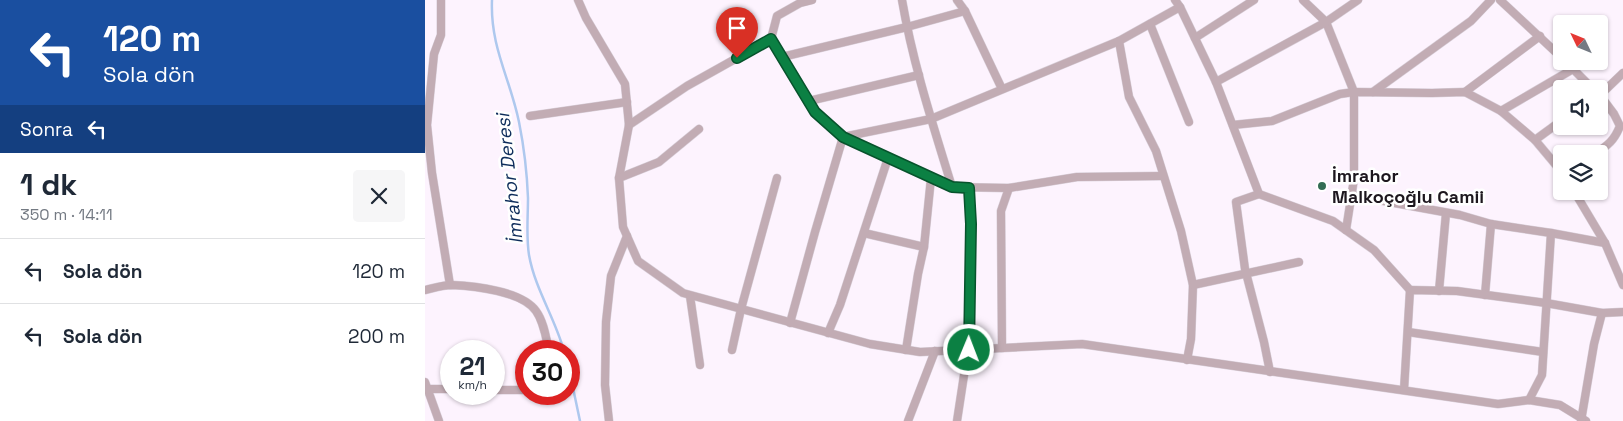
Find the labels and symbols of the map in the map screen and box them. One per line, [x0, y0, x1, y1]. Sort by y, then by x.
pin [716, 7, 758, 58]
north arrow [1553, 15, 1607, 70]
water label: İmrahor Deresi [490, 110, 529, 245]
place label: İmrahor Malkoçoğlu Camii [1332, 164, 1484, 208]
marker: İmrahor Malkoçoğlu Camii [1316, 180, 1328, 192]
position arrow [942, 323, 994, 375]
speed limit sign: 30 [515, 340, 580, 405]

